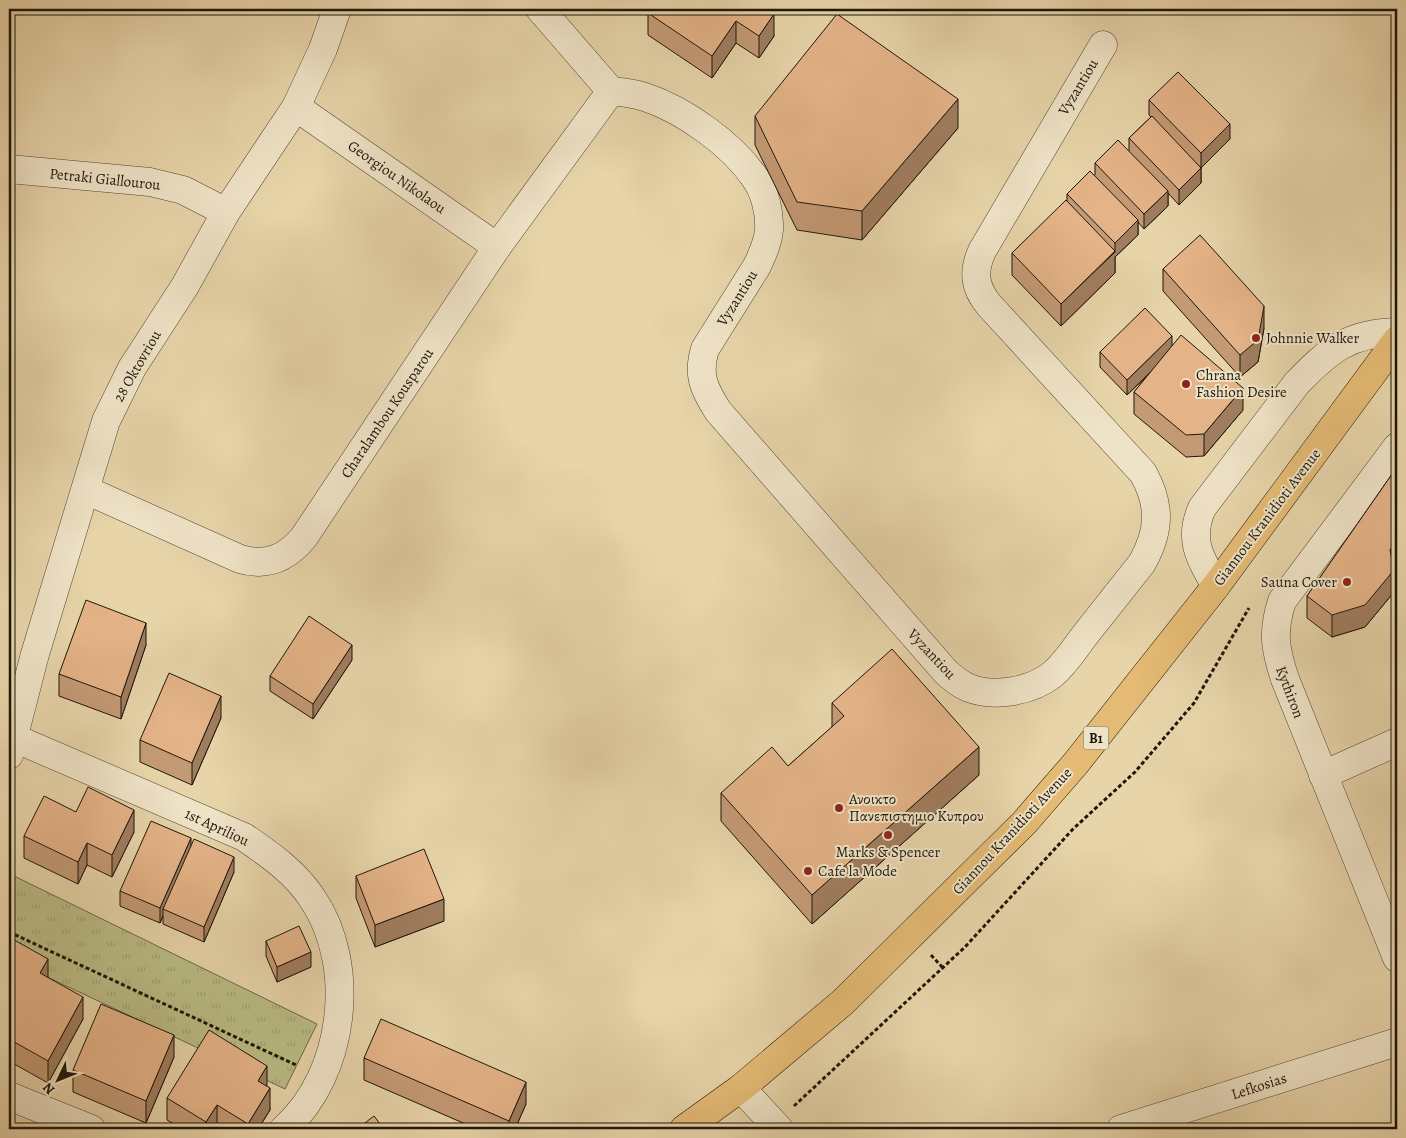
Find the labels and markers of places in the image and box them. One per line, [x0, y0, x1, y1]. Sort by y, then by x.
place label: Johnnie Walker [1266, 328, 1359, 348]
marker: Johnnie Walker [1250, 332, 1262, 344]
place label: Chrana Fashion Desire [1196, 365, 1287, 402]
marker: Chrana Fashion Desire [1180, 378, 1192, 390]
place label: Sauna Cover [1261, 572, 1337, 592]
marker: Sauna Cover [1341, 576, 1353, 588]
place label: Ανοικτο Πανεπιστημιο Κυπρου [848, 789, 984, 826]
marker: Ανοικτο Πανεπιστημιο Κυπρου [833, 802, 845, 814]
marker: Marks & Spencer [882, 829, 894, 841]
place label: Marks & Spencer [836, 842, 941, 862]
place label: Cafe la Mode [818, 861, 897, 881]
marker: Cafe la Mode [802, 865, 814, 877]

